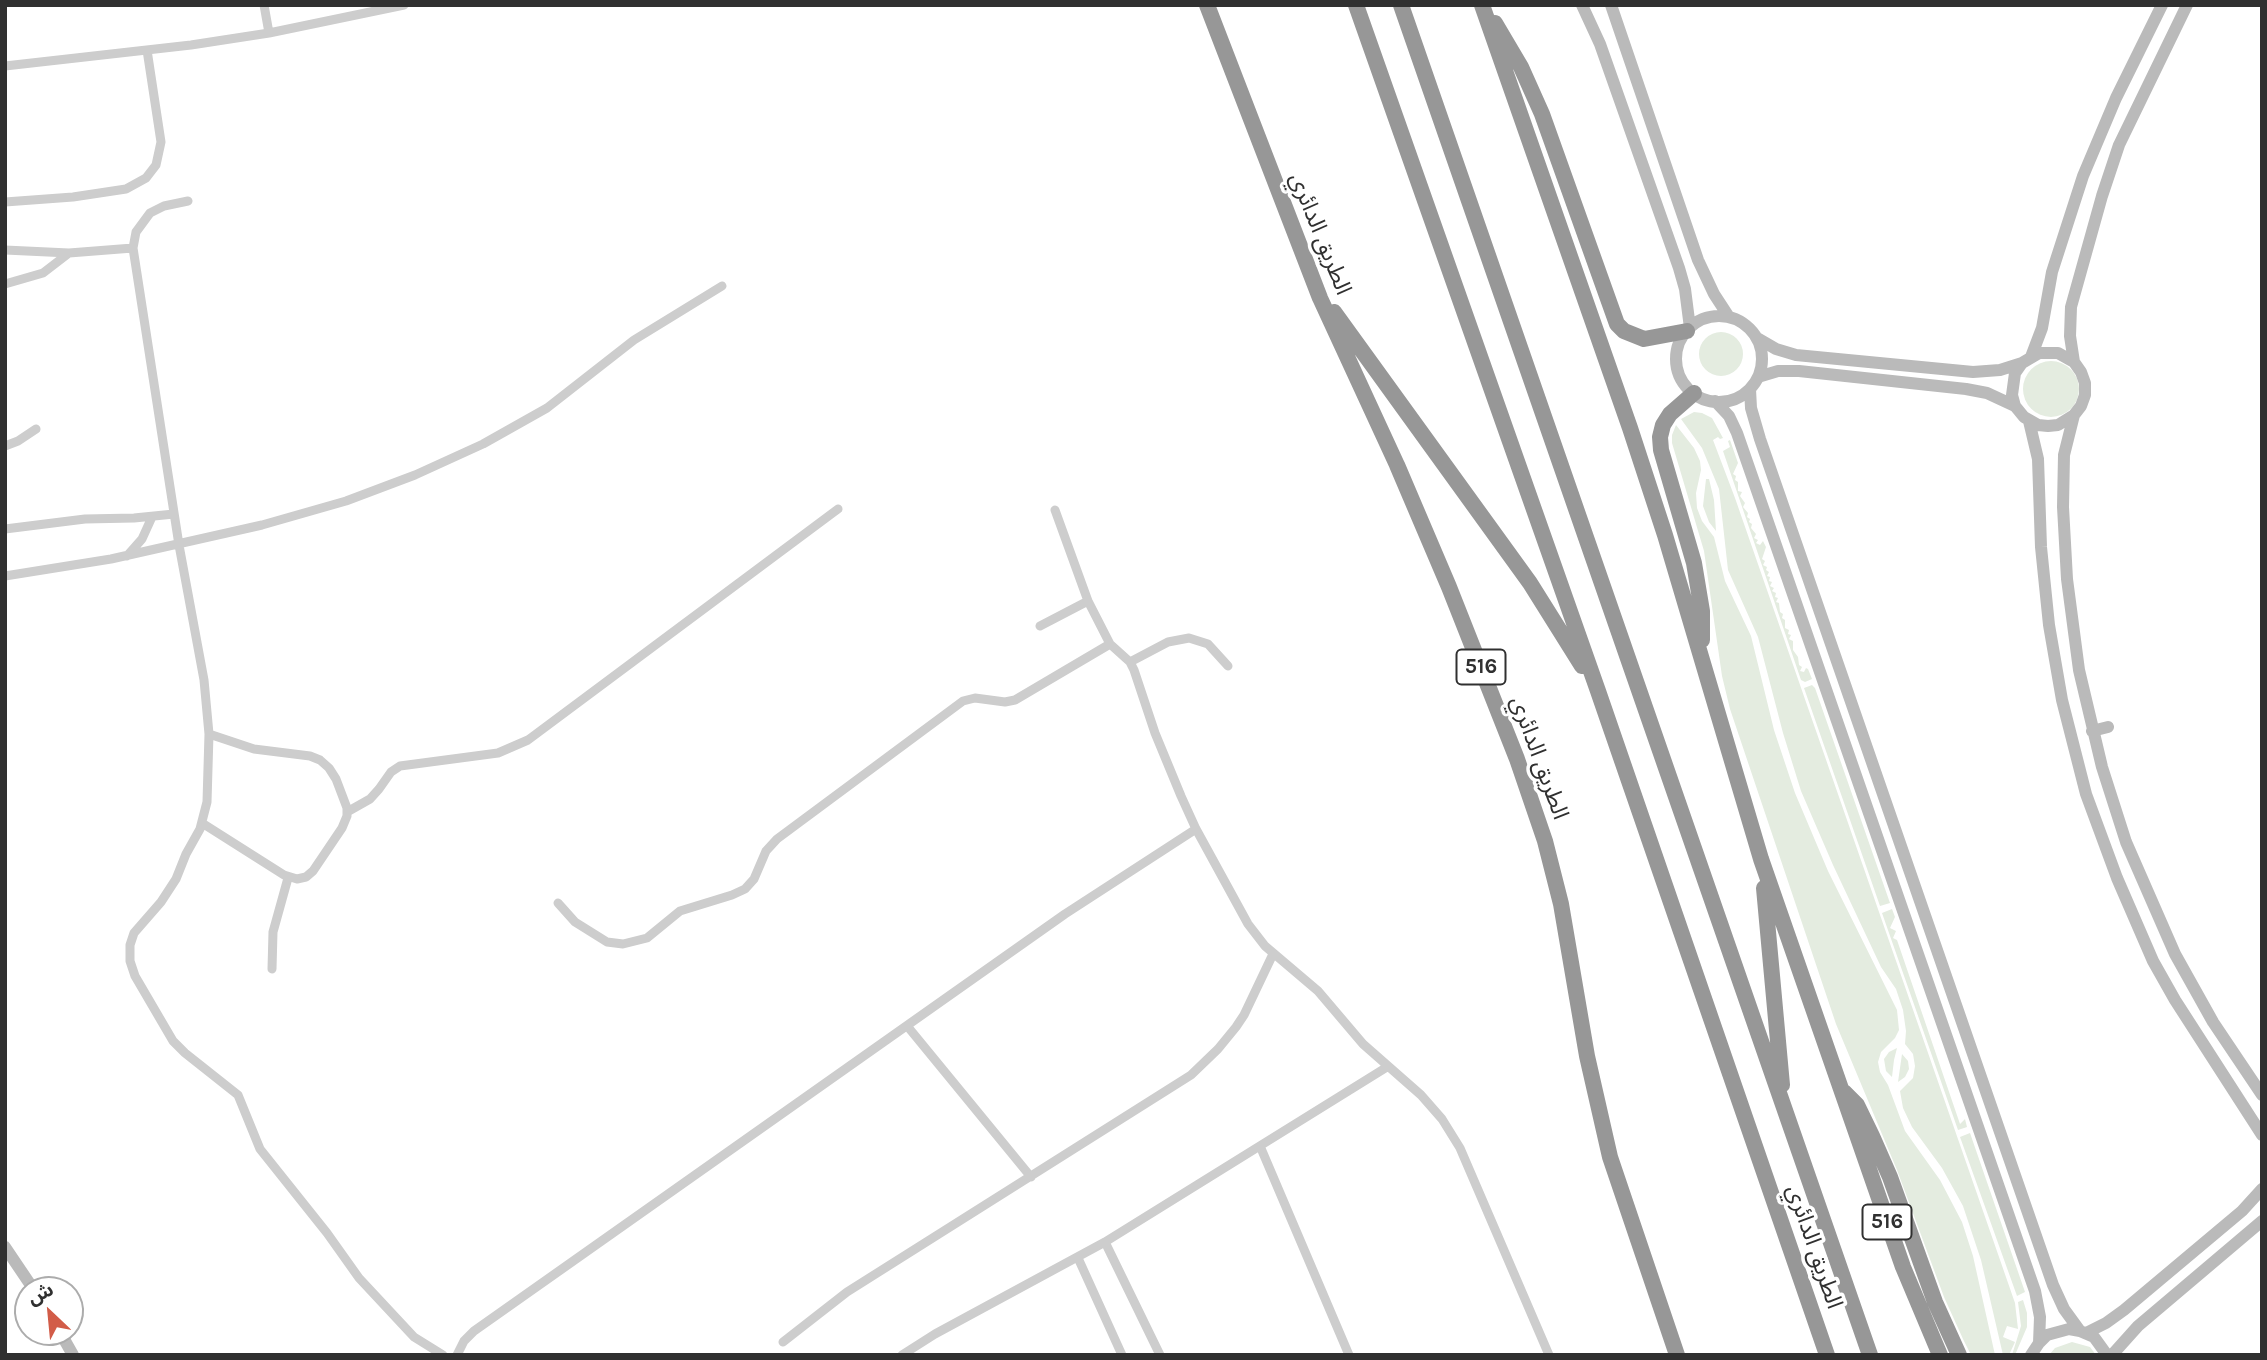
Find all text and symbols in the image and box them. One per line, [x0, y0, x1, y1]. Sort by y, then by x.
street label: الطريق الدائري [1283, 169, 1357, 299]
road number: 516 [1456, 650, 1506, 684]
street label: الطريق الدائري [1504, 693, 1574, 823]
street label: الطريق الدائري [1780, 1181, 1848, 1313]
road number: 516 [1862, 1204, 1912, 1240]
north arrow [14, 1276, 84, 1346]
text: ش [24, 1278, 57, 1310]

